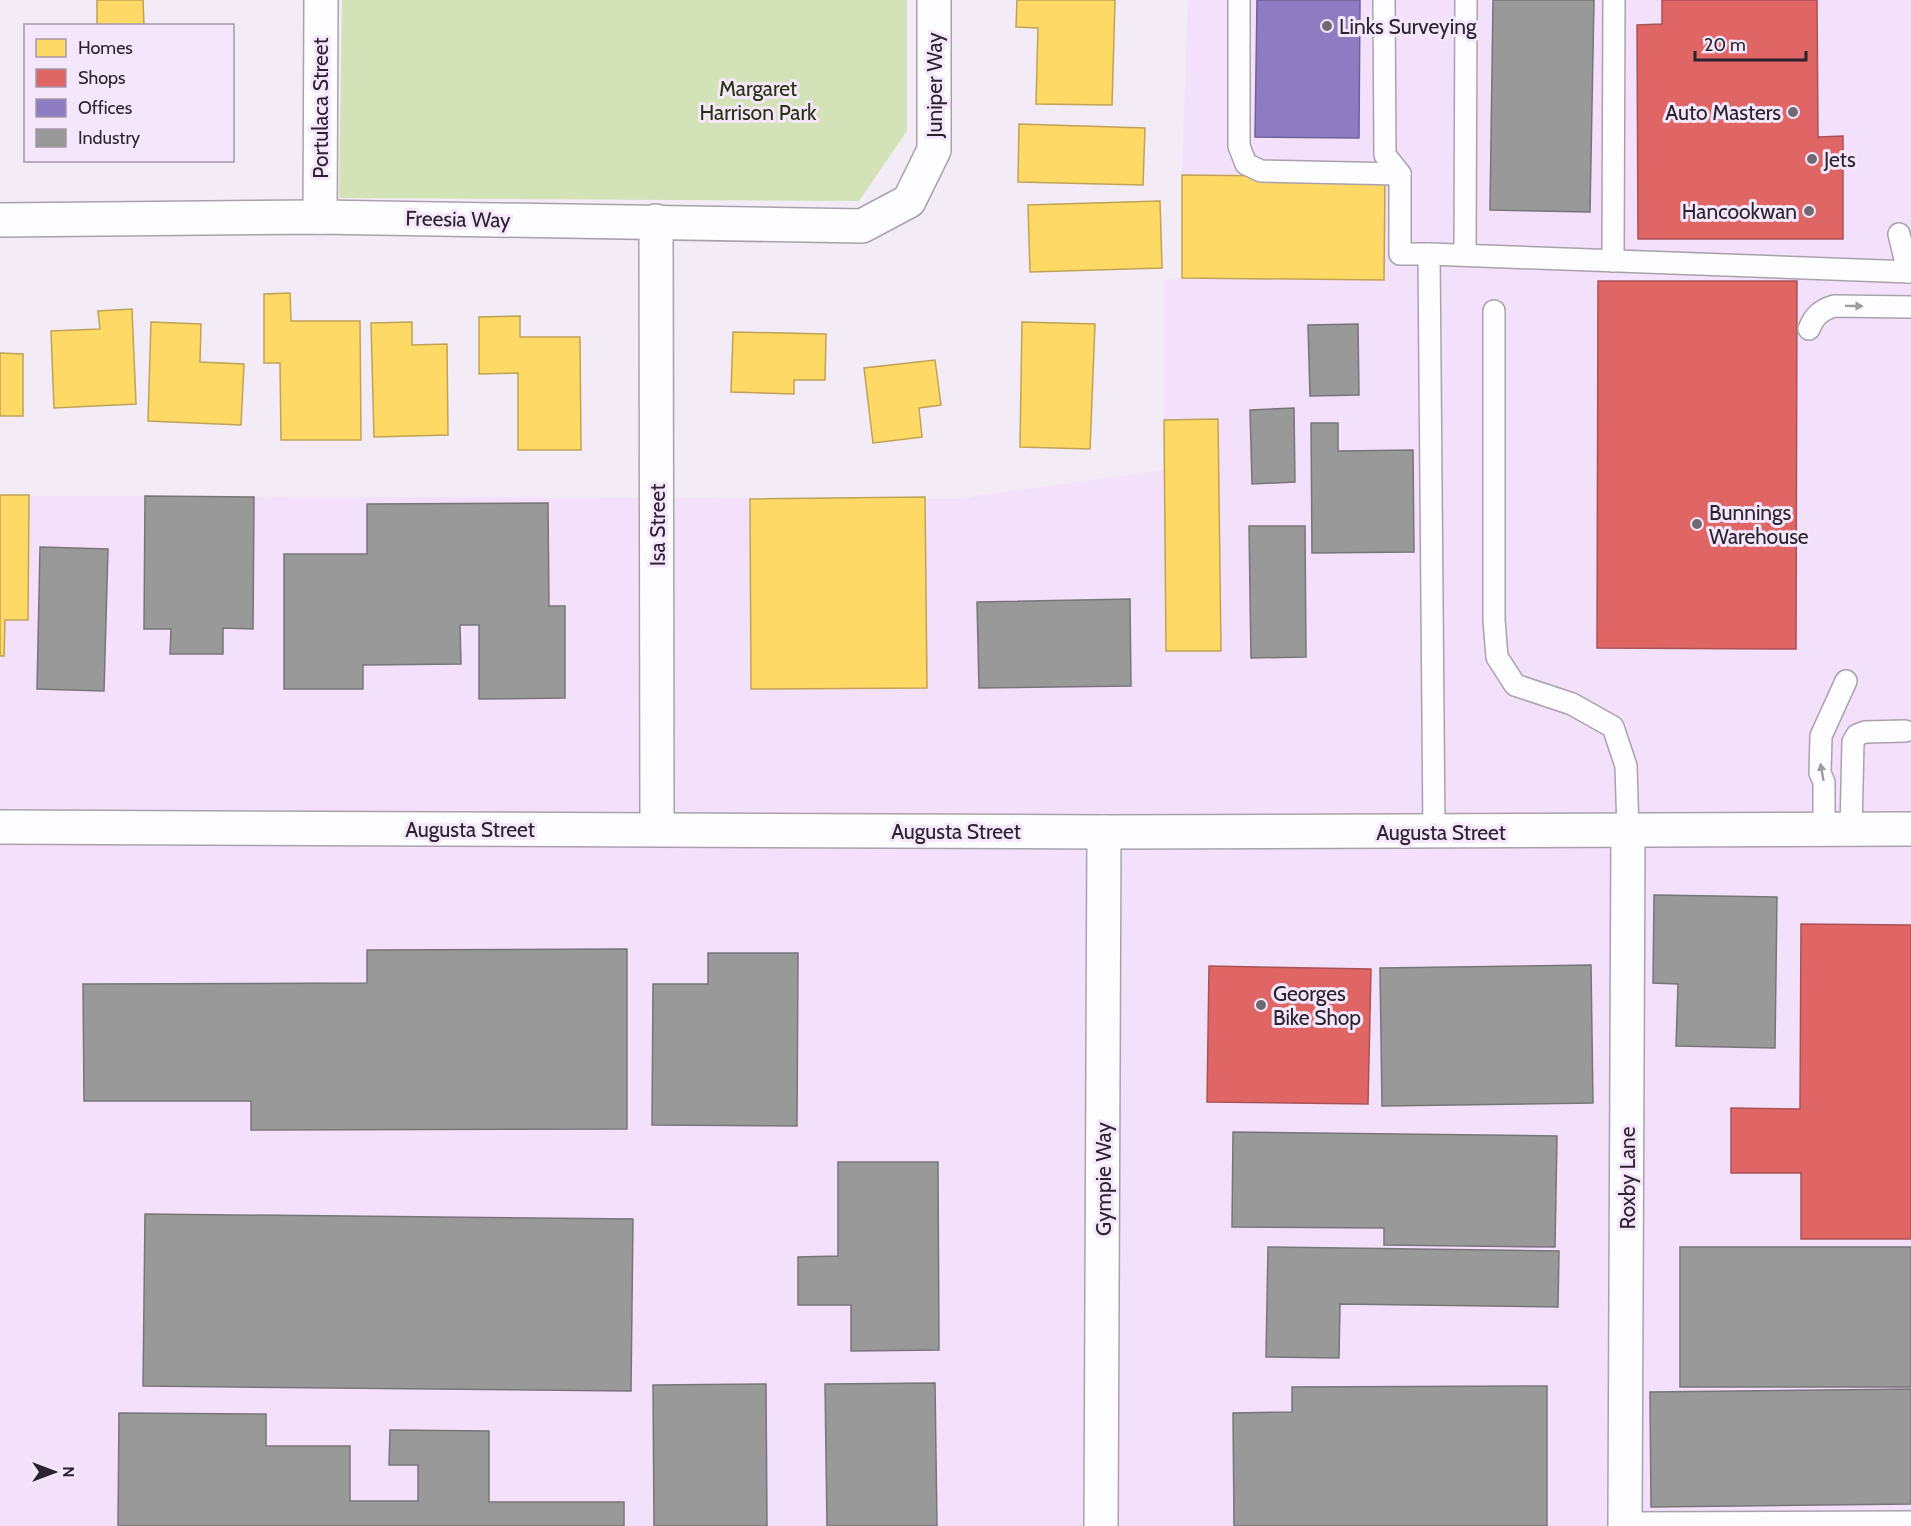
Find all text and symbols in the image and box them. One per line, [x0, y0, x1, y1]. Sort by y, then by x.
place label: Links Surveying [1339, 14, 1477, 39]
marker: Links Surveying [1320, 19, 1334, 33]
legend [24, 24, 234, 162]
scale bar [1695, 24, 1806, 62]
street label: Juniper Way [922, 32, 947, 139]
text: 20 m [1704, 34, 1746, 56]
text: Homes [78, 37, 133, 59]
street label: Portulaca Street [308, 37, 333, 179]
text: Shops [78, 67, 126, 89]
park label: Margaret Harrison Park [700, 76, 817, 125]
text: Offices [78, 97, 132, 119]
place label: Auto Masters [1665, 100, 1781, 125]
marker: Auto Masters [1786, 105, 1800, 119]
text: Industry [78, 127, 140, 149]
place label: Jets [1823, 147, 1856, 172]
marker: Jets [1805, 152, 1819, 166]
place label: Hancookwan [1682, 199, 1797, 224]
marker: Hancookwan [1802, 204, 1816, 218]
street label: Freesia Way [405, 206, 511, 232]
one-way arrow [1845, 301, 1864, 311]
street label: Isa Street [645, 484, 670, 566]
place label: Bunnings Warehouse [1709, 500, 1809, 549]
marker: Bunnings Warehouse [1690, 517, 1704, 531]
one-way arrow [1817, 762, 1826, 781]
street label: Augusta Street [405, 817, 535, 842]
street label: Augusta Street [891, 819, 1021, 844]
street label: Augusta Street [1376, 820, 1506, 845]
place label: Georges Bike Shop [1273, 981, 1361, 1030]
marker: Georges Bike Shop [1254, 998, 1268, 1012]
street label: Gympie Way [1091, 1122, 1116, 1236]
street label: Roxby Lane [1615, 1126, 1640, 1230]
north arrow [24, 1442, 84, 1502]
text: N [59, 1466, 78, 1478]

